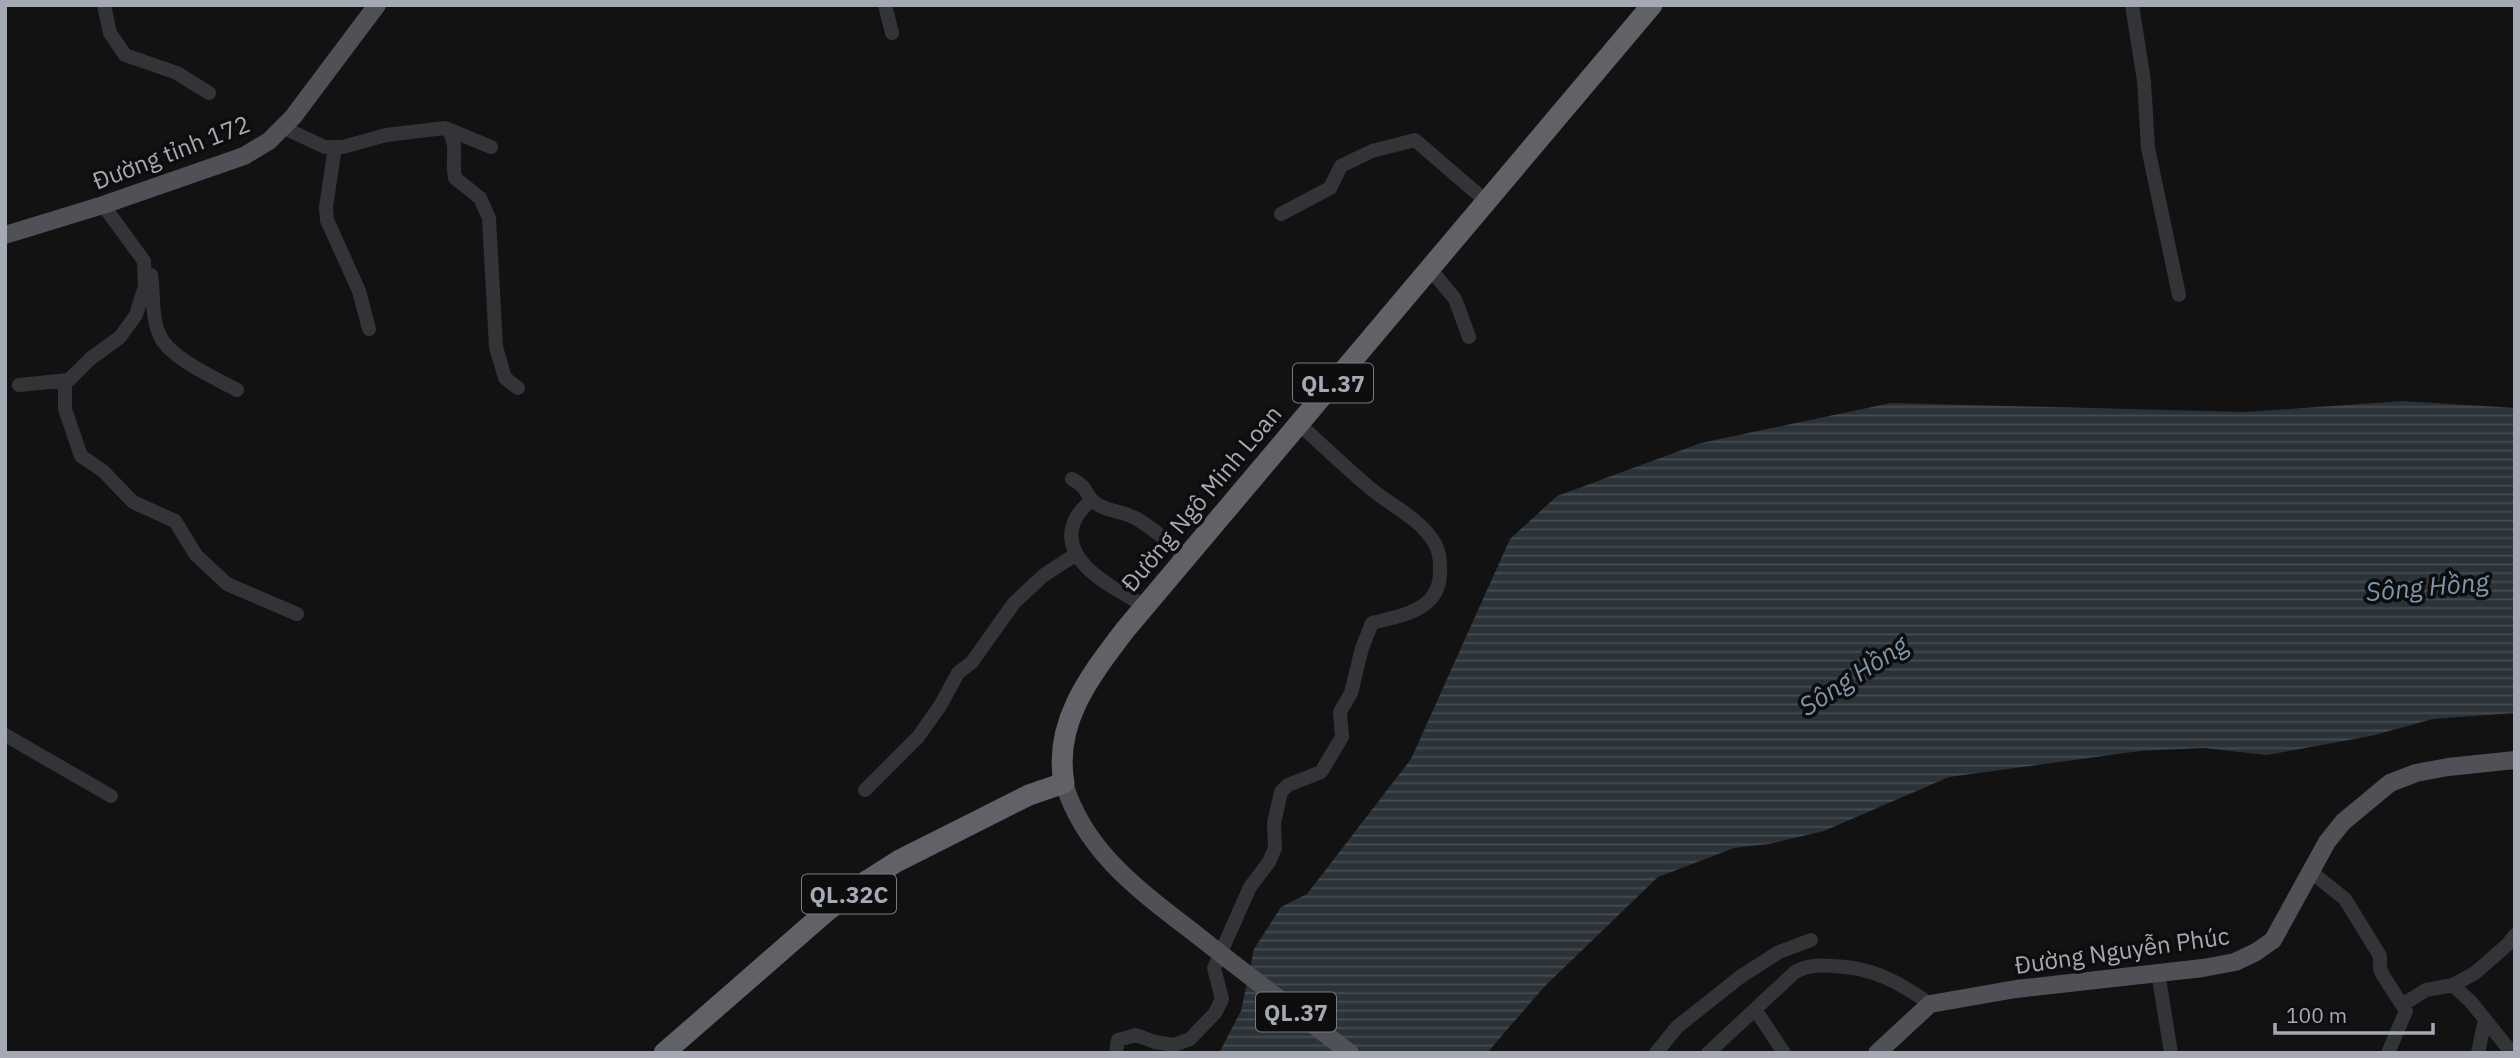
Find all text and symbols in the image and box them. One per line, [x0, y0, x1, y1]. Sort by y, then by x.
street label: Đường tỉnh 172 [88, 107, 254, 197]
road number: QL.37 [1293, 364, 1373, 402]
street label: Đường Ngô Minh Loan [1114, 398, 1288, 598]
water label: Sông Hồng [2364, 564, 2492, 608]
water label: Sông Hồng [1792, 626, 1915, 723]
road number: QL.32C [802, 874, 896, 914]
street label: Đường Nguyễn Phúc [2013, 919, 2231, 981]
scale bar [2275, 992, 2432, 1036]
road number: QL.37 [1256, 993, 1336, 1032]
text: 100 m [2286, 1001, 2347, 1029]

